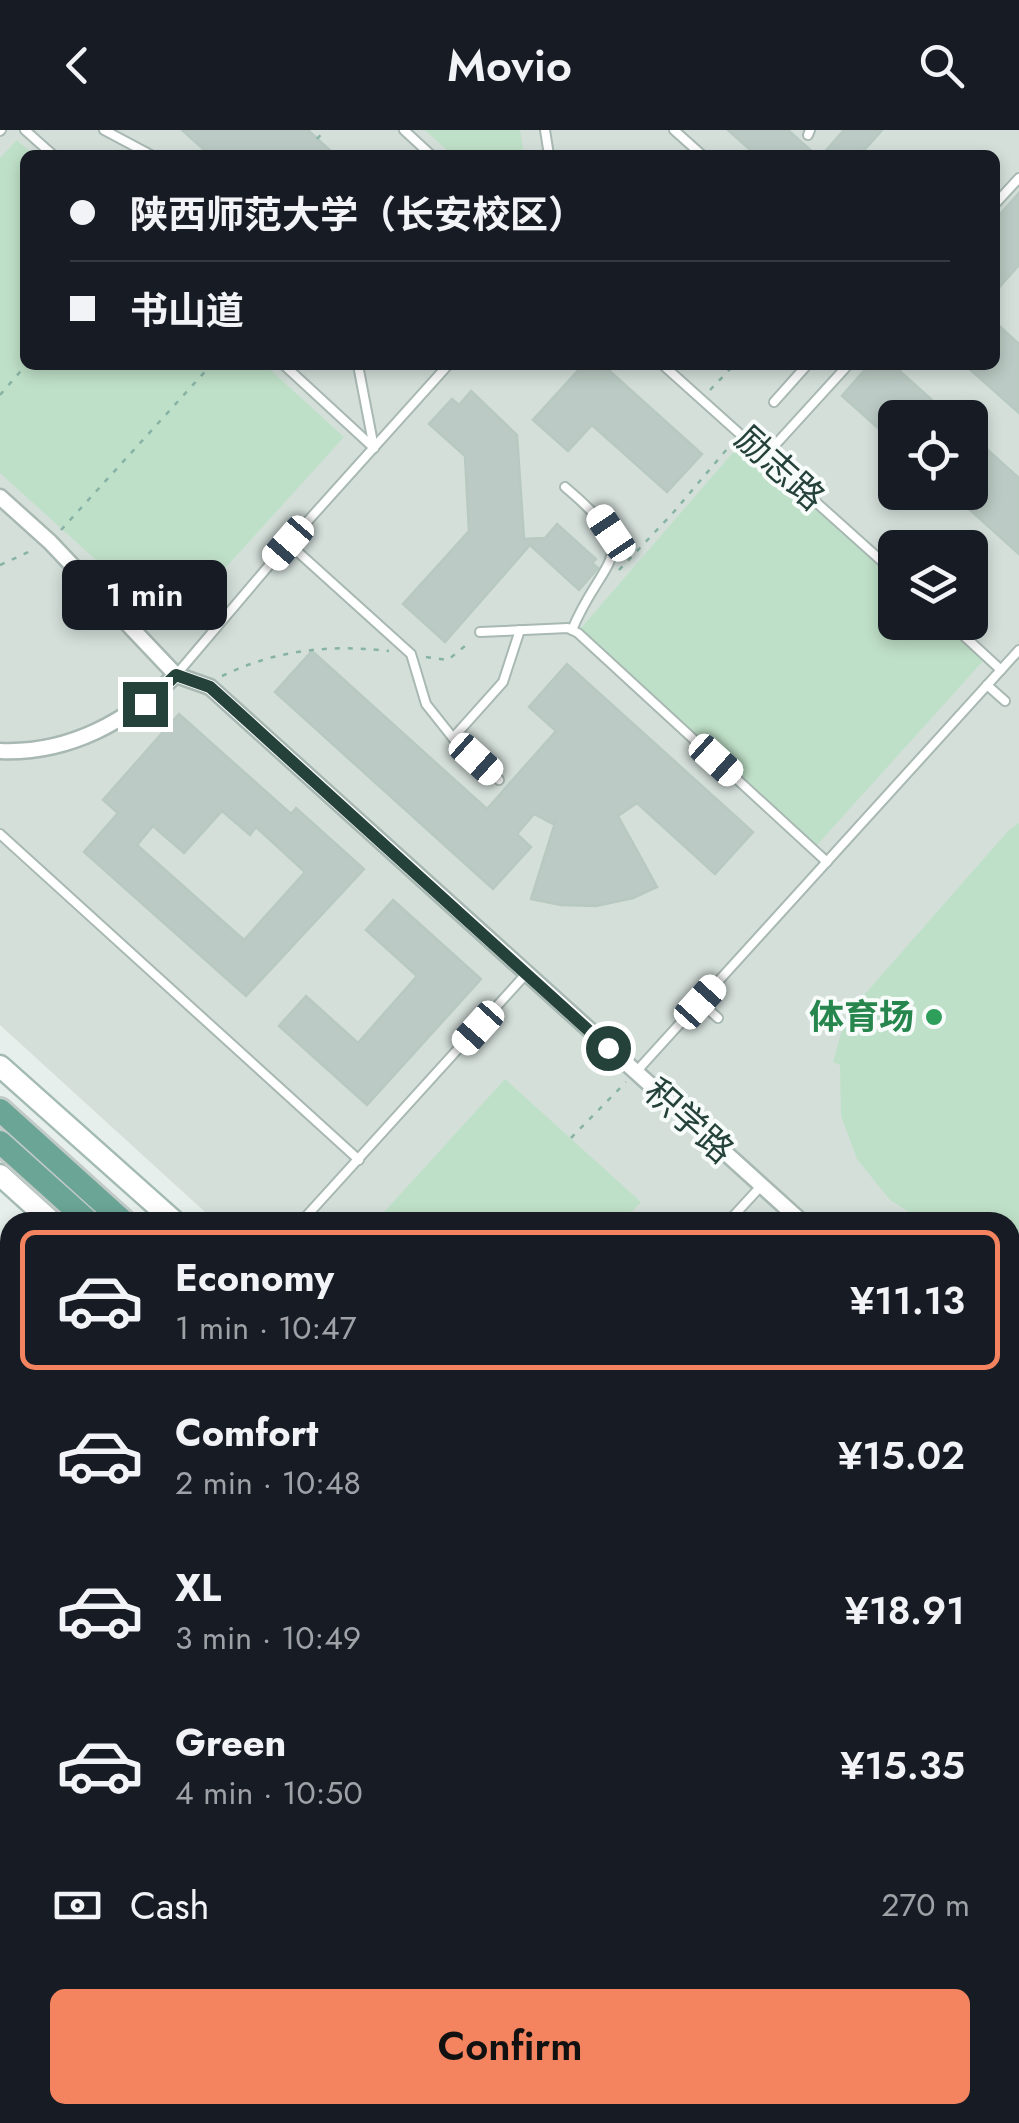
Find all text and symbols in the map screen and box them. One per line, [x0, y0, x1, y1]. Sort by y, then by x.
text: Movio [447, 33, 572, 98]
icon: back [50, 38, 105, 93]
icon: search [914, 38, 969, 93]
text: 陕西师范大学（长安校区） [130, 187, 586, 242]
text: 书山道 [130, 283, 244, 338]
map controls [878, 400, 988, 640]
button: locate [878, 400, 988, 510]
street label: 励志路 [724, 414, 836, 522]
car [582, 500, 640, 566]
car [257, 511, 319, 575]
button: layers [878, 530, 988, 640]
callout: 1 min [62, 559, 228, 629]
text: 1 min [106, 572, 183, 618]
route end [123, 682, 168, 727]
car [444, 728, 508, 790]
car [684, 729, 748, 791]
car [669, 970, 731, 1034]
place label: 体育场 [809, 992, 914, 1042]
car [447, 996, 509, 1060]
marker: 体育场 [923, 1006, 945, 1028]
route start [586, 1026, 631, 1071]
street label: 积学路 [633, 1067, 745, 1175]
text: Economy [175, 1250, 334, 1305]
icon: car [55, 1255, 145, 1345]
text: ¥11.13 [850, 1273, 965, 1328]
text: 1 min · 10:47 [175, 1305, 357, 1351]
text: Comfort [175, 1405, 318, 1460]
icon: car [55, 1410, 145, 1500]
text: ¥15.02 [838, 1428, 965, 1483]
text: 2 min · 10:48 [175, 1460, 361, 1506]
text: XL [175, 1560, 221, 1615]
icon: car [55, 1565, 145, 1655]
text: ¥18.91 [845, 1583, 965, 1638]
text: 3 min · 10:49 [175, 1615, 361, 1661]
text: Green [175, 1715, 286, 1770]
icon: car [55, 1720, 145, 1810]
text: ¥15.35 [840, 1738, 965, 1793]
text: 4 min · 10:50 [175, 1770, 363, 1816]
icon: cash [50, 1878, 105, 1933]
text: Cash [130, 1878, 210, 1933]
text: 270 m [881, 1882, 970, 1928]
button: Confirm [50, 1989, 970, 2104]

